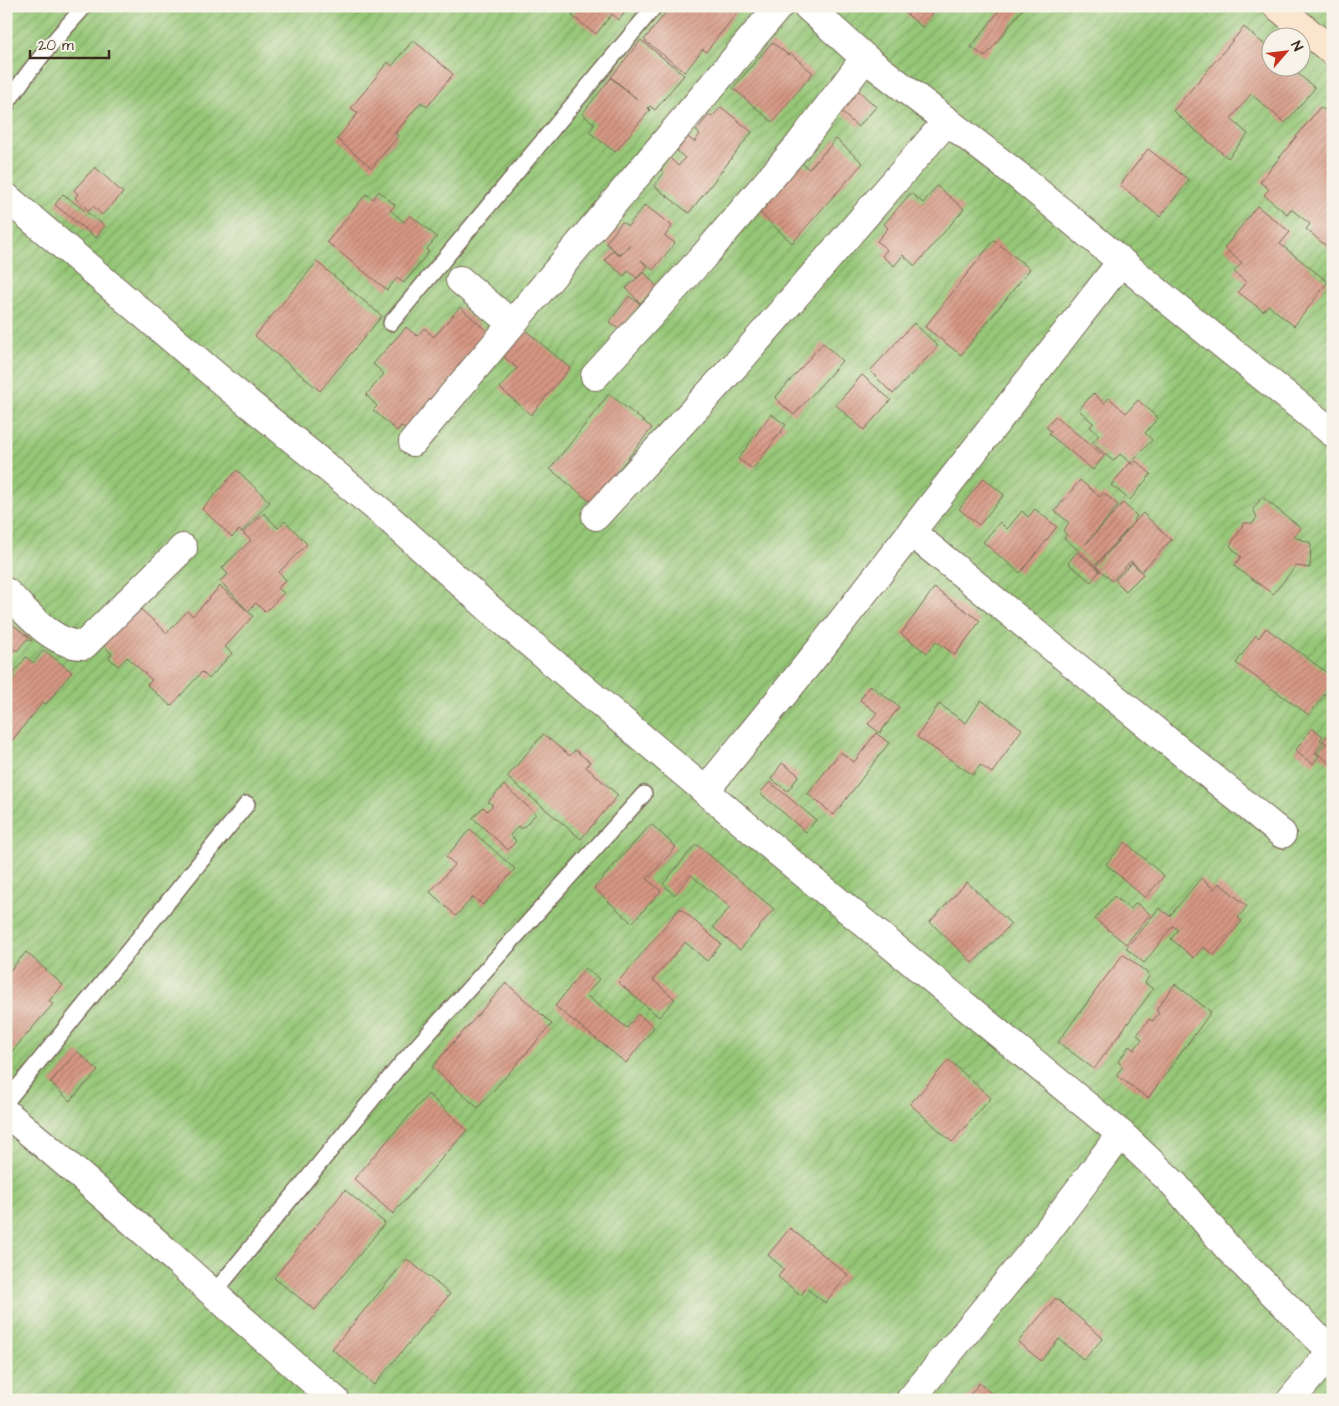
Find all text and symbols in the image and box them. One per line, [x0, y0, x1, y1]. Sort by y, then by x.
scale bar [30, 28, 109, 60]
north arrow [1262, 28, 1312, 78]
text: 20 m [38, 35, 74, 56]
text: N [1286, 38, 1308, 55]

